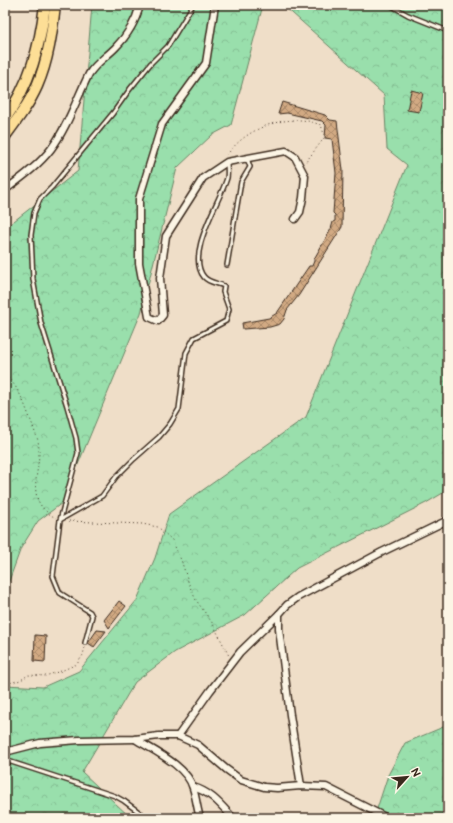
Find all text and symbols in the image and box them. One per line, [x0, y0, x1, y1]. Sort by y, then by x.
north arrow [387, 757, 427, 797]
text: N [408, 766, 423, 779]

